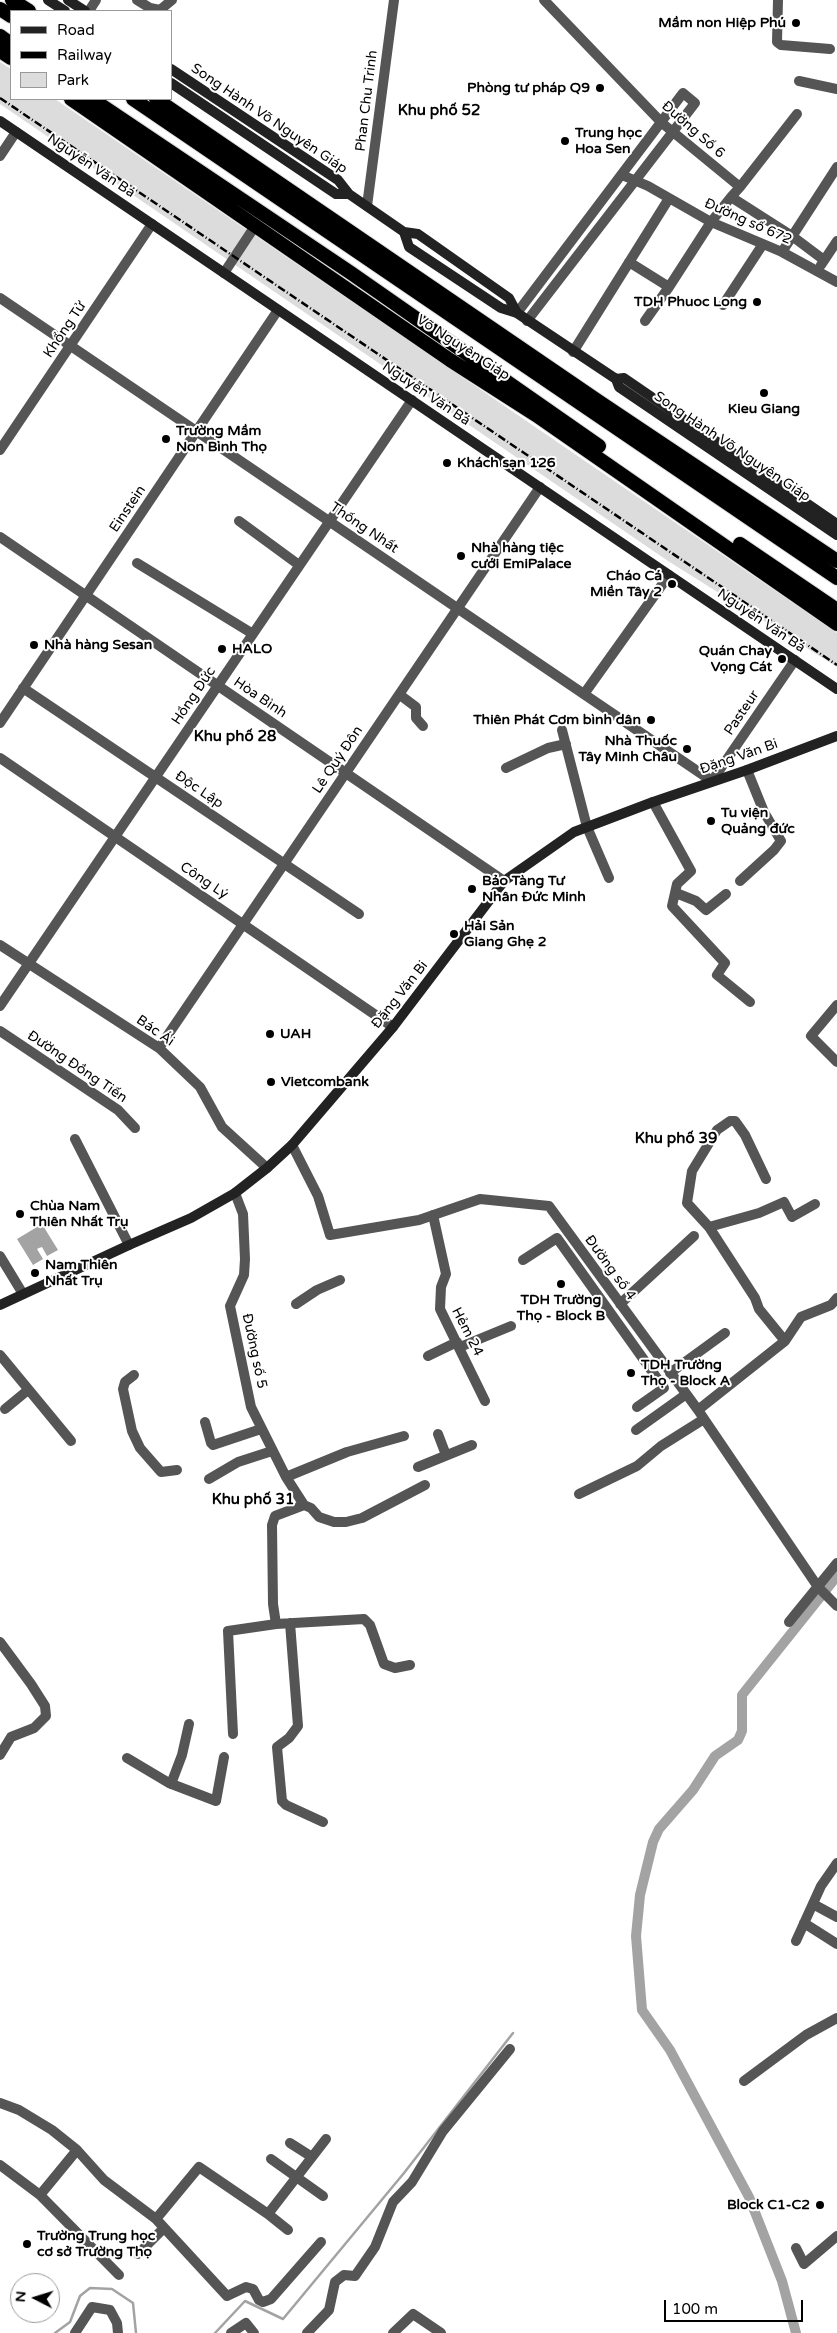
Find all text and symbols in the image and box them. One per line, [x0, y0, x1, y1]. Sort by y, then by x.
legend [10, 10, 172, 100]
place label: Mầm non Hiệp Phú [658, 15, 786, 31]
marker: Mầm non Hiệp Phú [790, 17, 802, 29]
text: Road [57, 21, 95, 39]
text: Railway [57, 46, 112, 64]
street label: Phan Chu Trinh [352, 49, 382, 153]
street label: Song Hành Võ Nguyên Giáp [188, 60, 350, 178]
text: Park [57, 71, 89, 89]
place label: Phòng tư pháp Q9 [467, 80, 590, 96]
marker: Phòng tư pháp Q9 [594, 82, 606, 94]
street label: Đường Số 6 [658, 98, 728, 162]
district label: Khu phố 52 [398, 102, 480, 120]
place label: Trung học Hoa Sen [575, 125, 642, 158]
street label: Nguyễn Văn Bá [44, 130, 138, 202]
marker: Trung học Hoa Sen [559, 135, 571, 147]
street label: Đường số 672 [702, 195, 794, 249]
place label: TDH Phuoc Long [634, 294, 747, 310]
marker: TDH Phuoc Long [751, 296, 763, 308]
street label: Khổng Tử [40, 299, 90, 361]
street label: Võ Nguyên Giáp [413, 312, 513, 384]
street label: Nguyễn Văn Bá [379, 358, 473, 430]
marker: Kieu Giang [758, 387, 770, 399]
street label: Song Hành Võ Nguyên Giáp [651, 388, 813, 506]
place label: Kieu Giang [728, 401, 800, 417]
place label: Trường Mầm Non Bình Thọ [176, 423, 267, 456]
marker: Trường Mầm Non Bình Thọ [160, 433, 172, 445]
place label: Khách sạn 126 [457, 455, 556, 471]
marker: Khách sạn 126 [441, 457, 453, 469]
street label: Einstein [106, 482, 150, 536]
street label: Thống Nhất [326, 499, 402, 557]
place label: Nhà hàng tiệc cưới EmiPalace [471, 540, 571, 572]
marker: Nhà hàng tiệc cưới EmiPalace [455, 550, 467, 562]
place label: Cháo Cá Miền Tây 2 [590, 568, 662, 600]
marker: Cháo Cá Miền Tây 2 [666, 578, 678, 590]
street label: Nguyễn Văn Bá [714, 585, 808, 657]
place label: Nhà hàng Sesan [44, 637, 152, 653]
marker: Nhà hàng Sesan [28, 639, 40, 651]
place label: HALO [232, 641, 272, 657]
marker: HALO [216, 643, 228, 655]
place label: Quán Chay Vọng Cát [699, 643, 772, 676]
marker: Quán Chay Vọng Cát [776, 653, 788, 665]
street label: Hồng Đức [168, 664, 220, 728]
street label: Hòa Bình [230, 674, 290, 722]
street label: Pasteur [721, 687, 763, 739]
place label: Thiên Phát Cơm bình dân [473, 712, 641, 728]
marker: Thiên Phát Cơm bình dân [645, 714, 657, 726]
street label: Lê Quý Đôn [309, 723, 367, 797]
district label: Khu phố 28 [194, 728, 276, 746]
place label: Nhà Thuốc Tây Minh Châu [579, 733, 677, 766]
street label: Đặng Văn Bi [698, 736, 780, 778]
marker: Nhà Thuốc Tây Minh Châu [681, 743, 693, 755]
street label: Độc Lập [172, 768, 226, 812]
place label: Tu viện Quảng đức [721, 805, 795, 838]
marker: Tu viện Quảng đức [705, 815, 717, 827]
street label: Công Lý [177, 859, 231, 903]
place label: Bảo Tàng Tư Nhân Đức Minh [482, 873, 586, 906]
marker: Bảo Tàng Tư Nhân Đức Minh [466, 883, 478, 895]
place label: Hải Sản Giang Ghẹ 2 [464, 918, 546, 950]
marker: Hải Sản Giang Ghẹ 2 [448, 928, 460, 940]
street label: Đặng Văn Bi [368, 958, 432, 1032]
street label: Bác Ái [133, 1012, 177, 1050]
place label: UAH [280, 1026, 311, 1042]
street label: Đường Đồng Tiến [24, 1027, 130, 1107]
marker: UAH [264, 1028, 276, 1040]
place label: Vietcombank [281, 1074, 369, 1090]
marker: Vietcombank [265, 1076, 277, 1088]
district label: Khu phố 39 [635, 1130, 717, 1148]
place label: Chùa Nam Thiên Nhất Trụ [30, 1198, 128, 1230]
marker: Chùa Nam Thiên Nhất Trụ [14, 1208, 26, 1220]
street label: Đường số 4 [581, 1232, 639, 1304]
place label: Nam Thiên Nhất Trụ [45, 1257, 118, 1290]
marker: Nam Thiên Nhất Trụ [29, 1267, 41, 1279]
marker: TDH Trường Thọ - Block B [555, 1278, 567, 1290]
place label: TDH Trường Thọ - Block B [517, 1292, 605, 1324]
street label: Hẻm 24 [448, 1305, 486, 1359]
street label: Đường số 5 [238, 1312, 270, 1390]
place label: TDH Trường Thọ - Block A [641, 1357, 730, 1390]
marker: TDH Trường Thọ - Block A [625, 1367, 637, 1379]
district label: Khu phố 31 [212, 1491, 294, 1509]
place label: Block C1-C2 [727, 2197, 810, 2213]
marker: Block C1-C2 [814, 2199, 826, 2211]
place label: Trường Trung học cơ sở Trường Thọ [37, 2228, 155, 2260]
marker: Trường Trung học cơ sở Trường Thọ [21, 2238, 33, 2250]
north arrow [10, 2273, 60, 2323]
text: N [12, 2290, 30, 2303]
scale bar [667, 2290, 806, 2322]
text: 100 m [672, 2300, 718, 2318]

